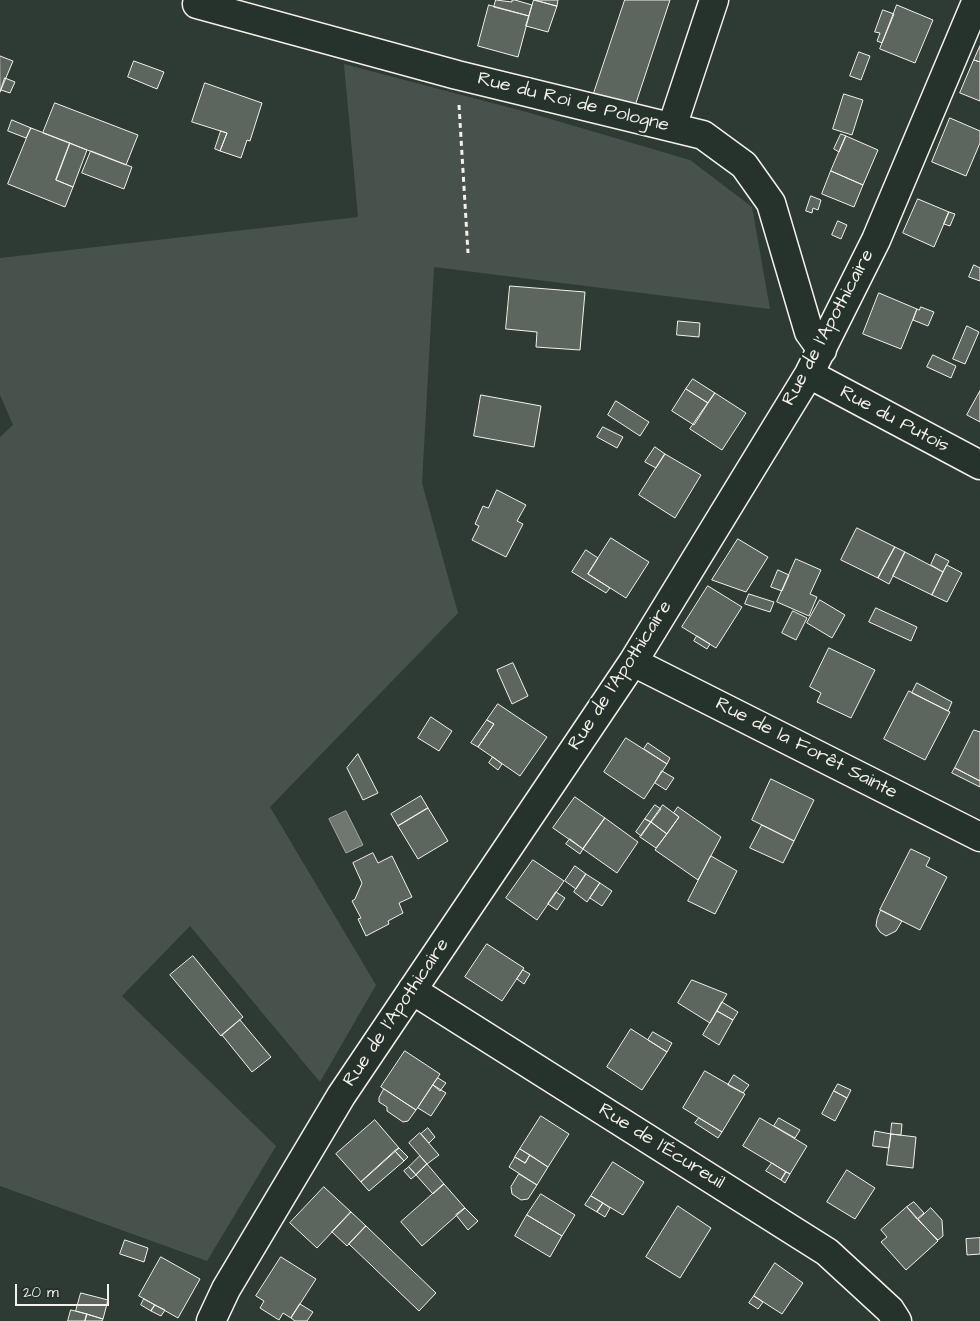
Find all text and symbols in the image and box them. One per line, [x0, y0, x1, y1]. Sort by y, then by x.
street label: Rue du Roi de Pologne [475, 68, 671, 138]
street label: Rue de l'Apothicaire [778, 246, 880, 410]
street label: Rue du Putois [835, 382, 953, 458]
street label: Rue de l'Apothicaire [564, 597, 678, 755]
street label: Rue de la Forêt Sainte [711, 693, 901, 805]
street label: Rue de l'Apothicaire [339, 935, 455, 1091]
street label: Rue de l'Écureuil [594, 1099, 728, 1195]
scale bar [18, 1274, 111, 1306]
text: 20 m [23, 1282, 59, 1303]

